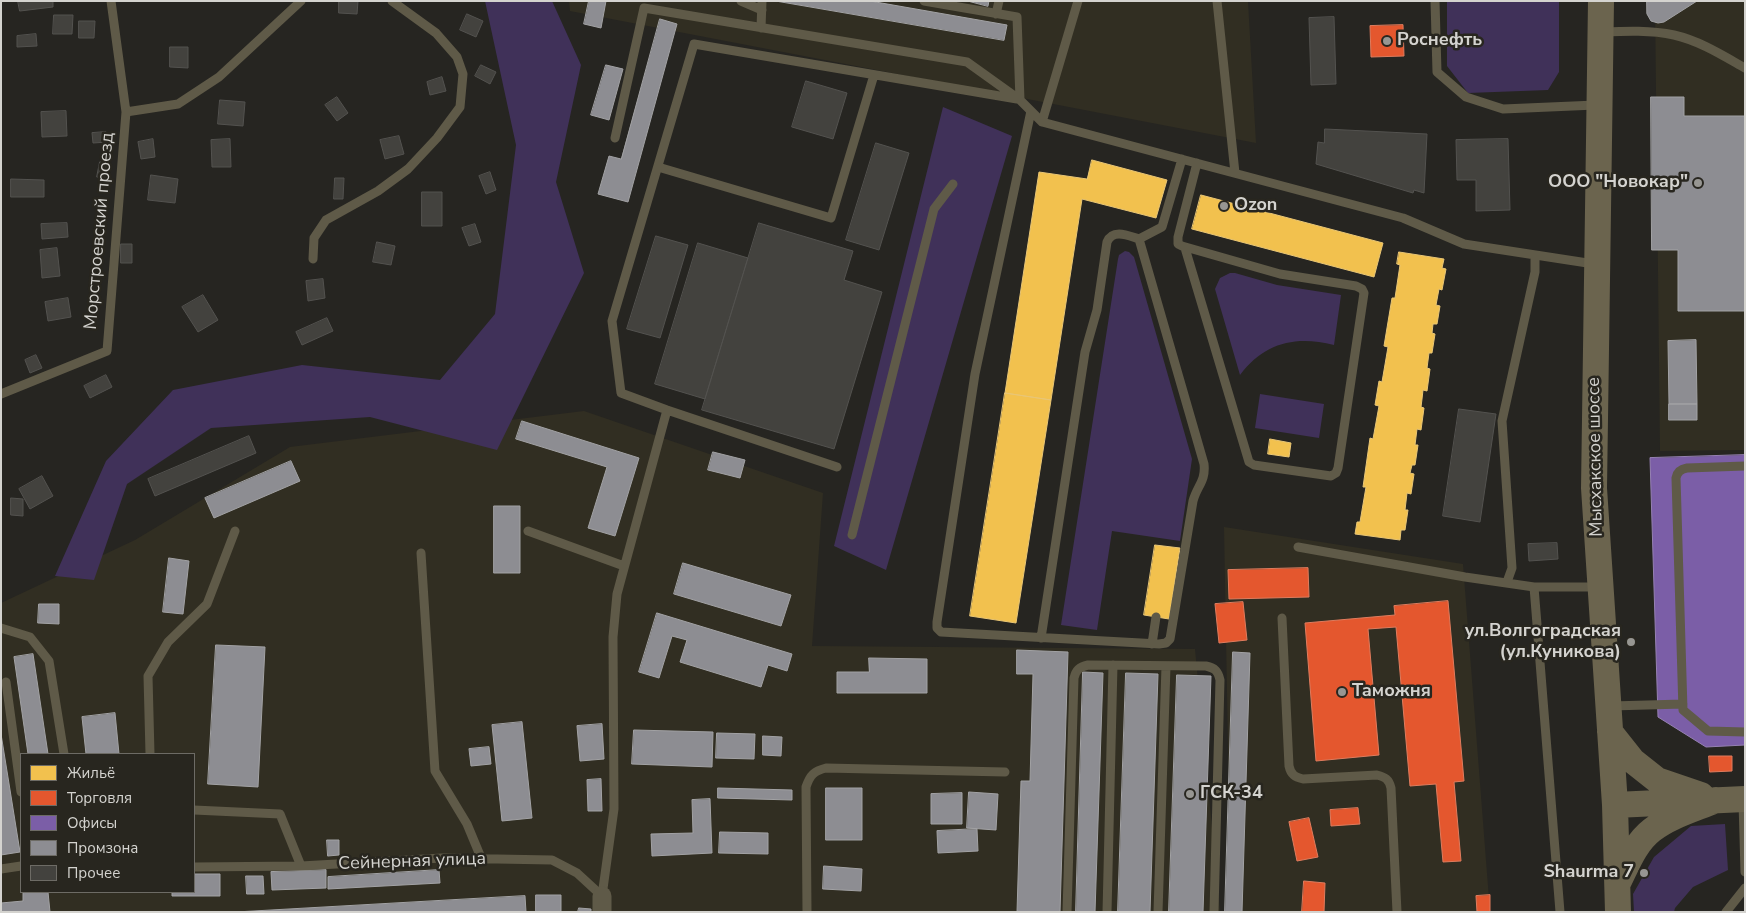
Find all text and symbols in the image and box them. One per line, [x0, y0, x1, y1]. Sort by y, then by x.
place label: Роснефть [1397, 30, 1482, 52]
marker: Роснефть [1381, 35, 1393, 47]
street label: Морстроевский проезд [81, 132, 119, 330]
place label: ООО "Новокар" [1548, 172, 1688, 194]
marker: ООО "Новокар" [1692, 177, 1704, 189]
place label: Ozon [1234, 195, 1277, 217]
marker: Ozon [1218, 200, 1230, 212]
street label: Мысхакское шоссе [1584, 377, 1608, 537]
place label: ул.Волгоградская (ул.Куникова) [1465, 621, 1621, 664]
marker: ул.Волгоградская (ул.Куникова) [1625, 636, 1637, 648]
place label: Таможня [1352, 681, 1431, 703]
marker: Таможня [1336, 686, 1348, 698]
legend [20, 753, 195, 893]
text: Жильё [67, 763, 115, 783]
place label: ГСК-34 [1200, 783, 1263, 805]
text: Торговля [67, 788, 132, 808]
marker: ГСК-34 [1184, 788, 1196, 800]
text: Офисы [67, 813, 117, 833]
text: Промзона [67, 838, 138, 858]
street label: Сейнерная улица [338, 849, 486, 875]
place label: Shaurma 7 [1543, 862, 1634, 884]
text: Прочее [67, 863, 120, 883]
marker: Shaurma 7 [1638, 867, 1650, 879]

